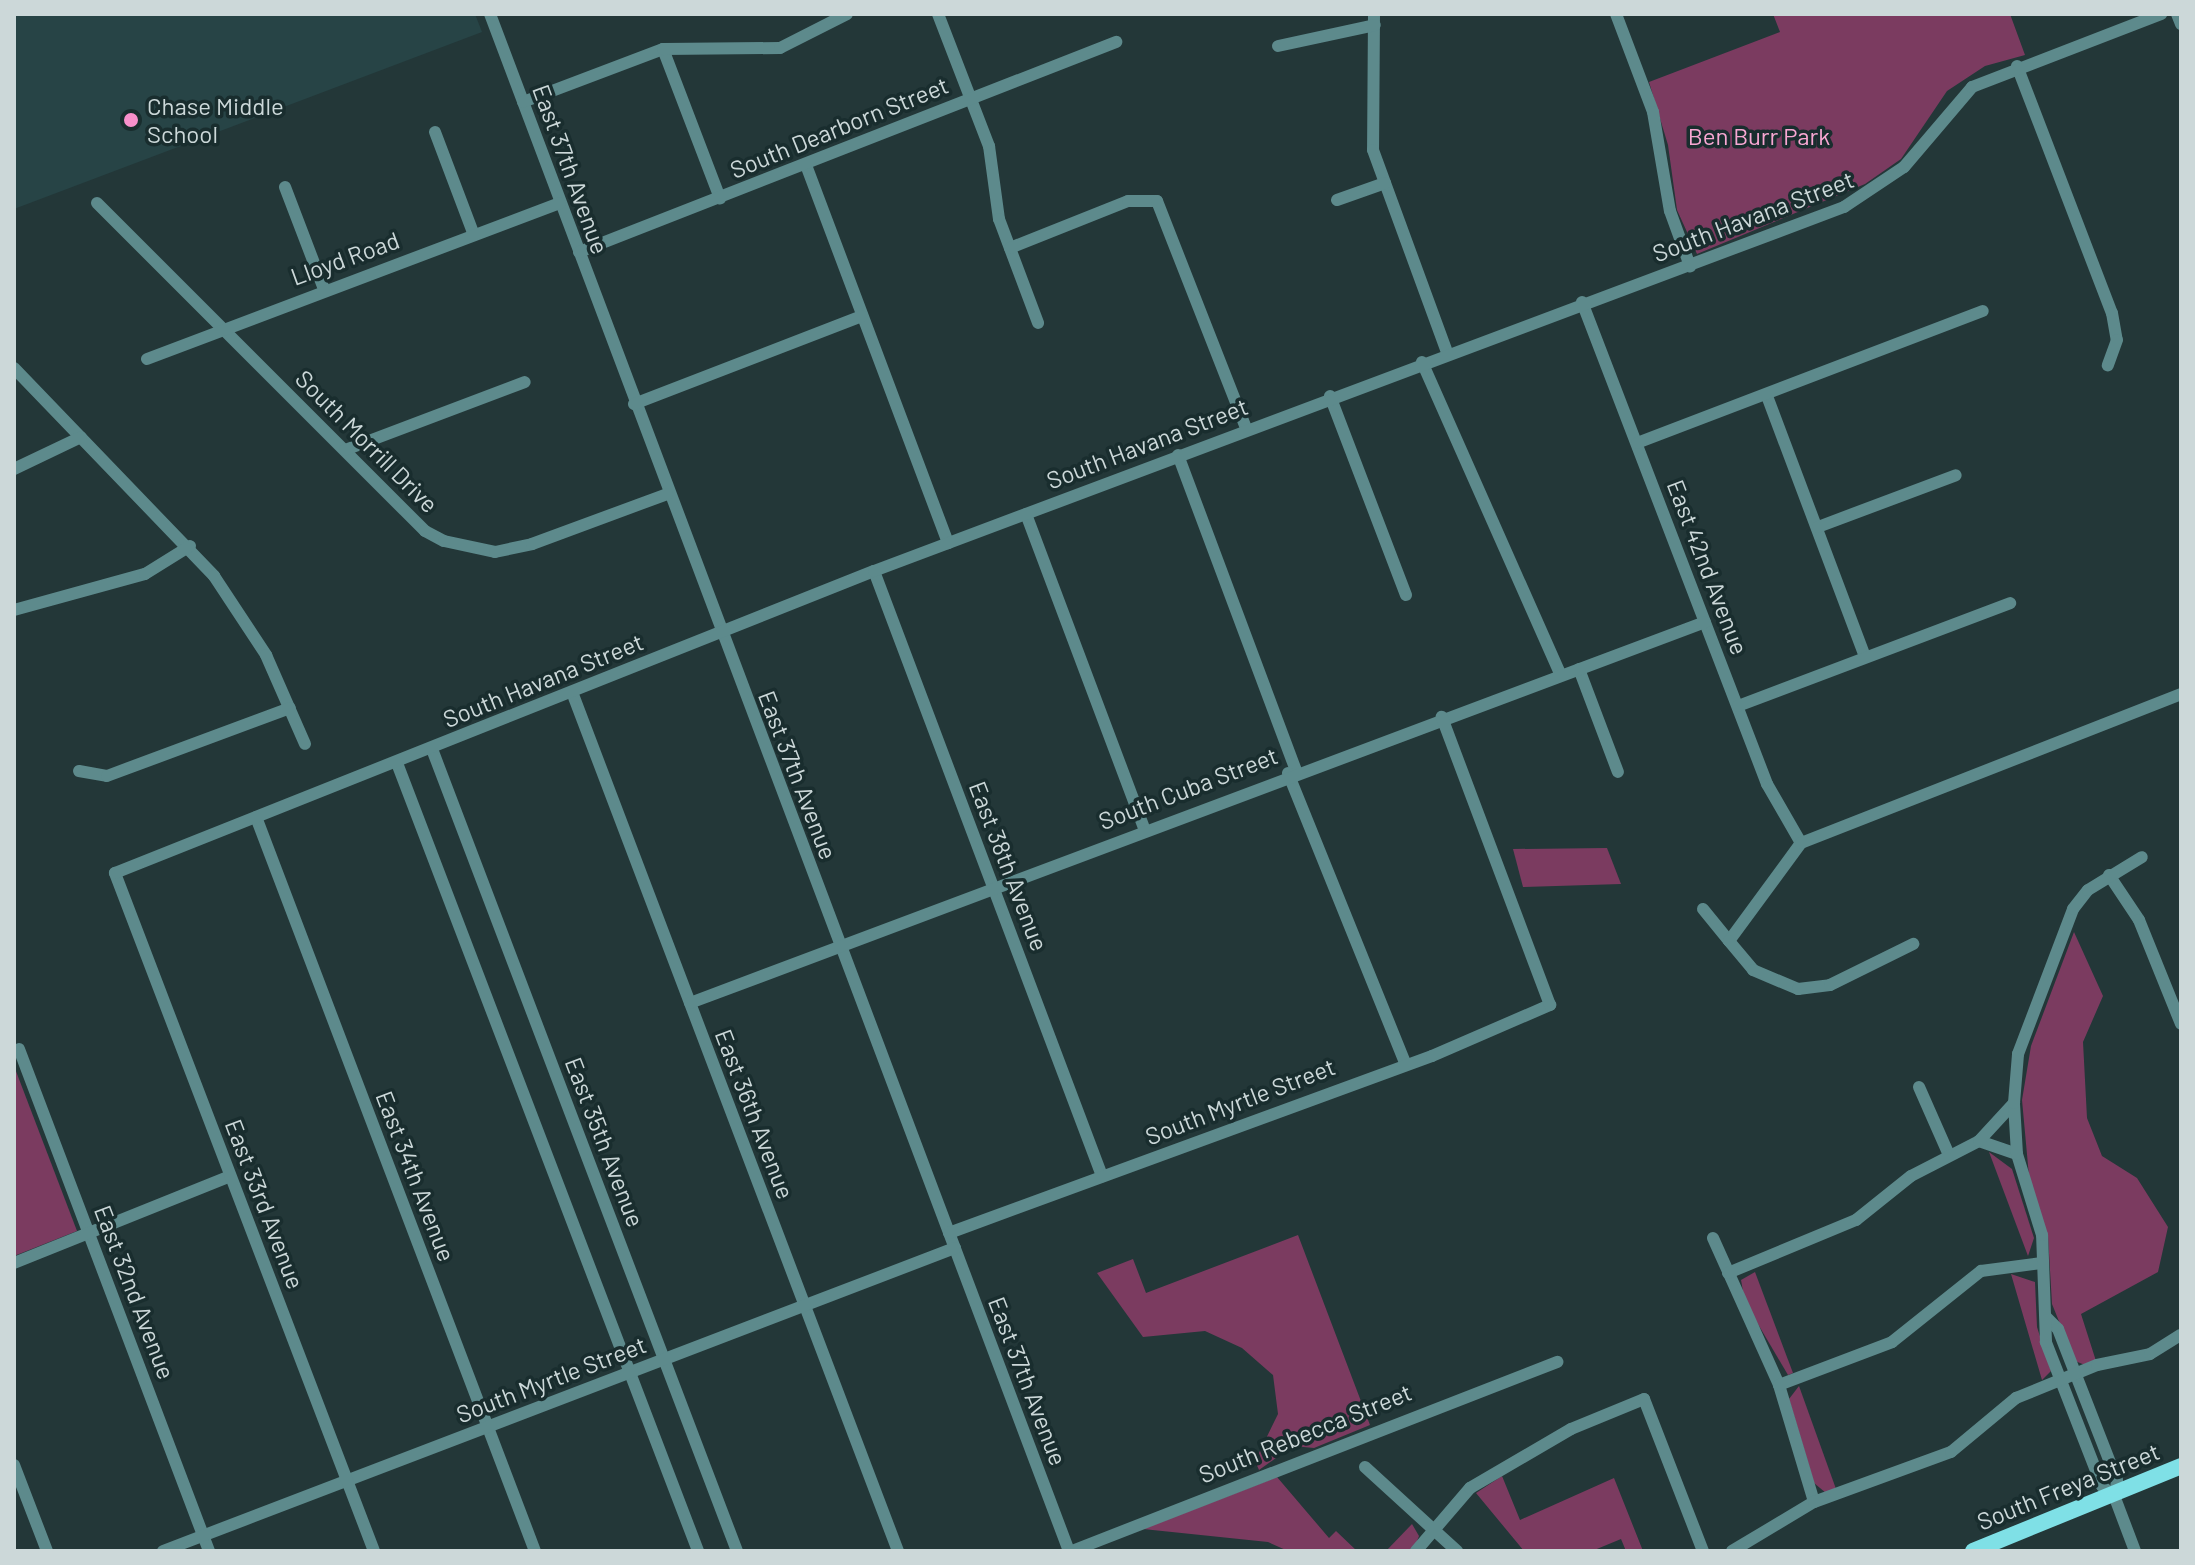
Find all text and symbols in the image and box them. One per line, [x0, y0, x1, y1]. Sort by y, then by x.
street label: South Dearborn Street [726, 70, 952, 184]
street label: East 37th Avenue [527, 80, 615, 258]
place label: Chase Middle School [147, 92, 284, 148]
marker: Chase Middle School [122, 111, 140, 129]
park label: Ben Burr Park [1688, 122, 1830, 150]
street label: South Havana Street [1648, 164, 1858, 268]
street label: Lloyd Road [287, 225, 403, 291]
street label: South Morrill Drive [290, 364, 444, 518]
street label: South Havana Street [1042, 391, 1252, 495]
street label: East 42nd Avenue [1661, 476, 1755, 658]
street label: South Havana Street [439, 627, 647, 733]
street label: East 37th Avenue [753, 687, 843, 863]
street label: South Cuba Street [1094, 741, 1282, 835]
street label: East 38th Avenue [963, 777, 1055, 955]
street label: East 36th Avenue [709, 1025, 801, 1203]
street label: South Myrtle Street [1141, 1052, 1339, 1150]
street label: East 35th Avenue [559, 1053, 651, 1231]
street label: East 34th Avenue [370, 1087, 462, 1265]
street label: East 33rd Avenue [219, 1115, 311, 1293]
street label: East 32nd Avenue [89, 1201, 181, 1383]
street label: East 37th Avenue [983, 1293, 1073, 1469]
street label: South Myrtle Street [452, 1330, 650, 1428]
street label: South Rebecca Street [1194, 1377, 1416, 1489]
street label: South Freya Street [1973, 1436, 2163, 1536]

